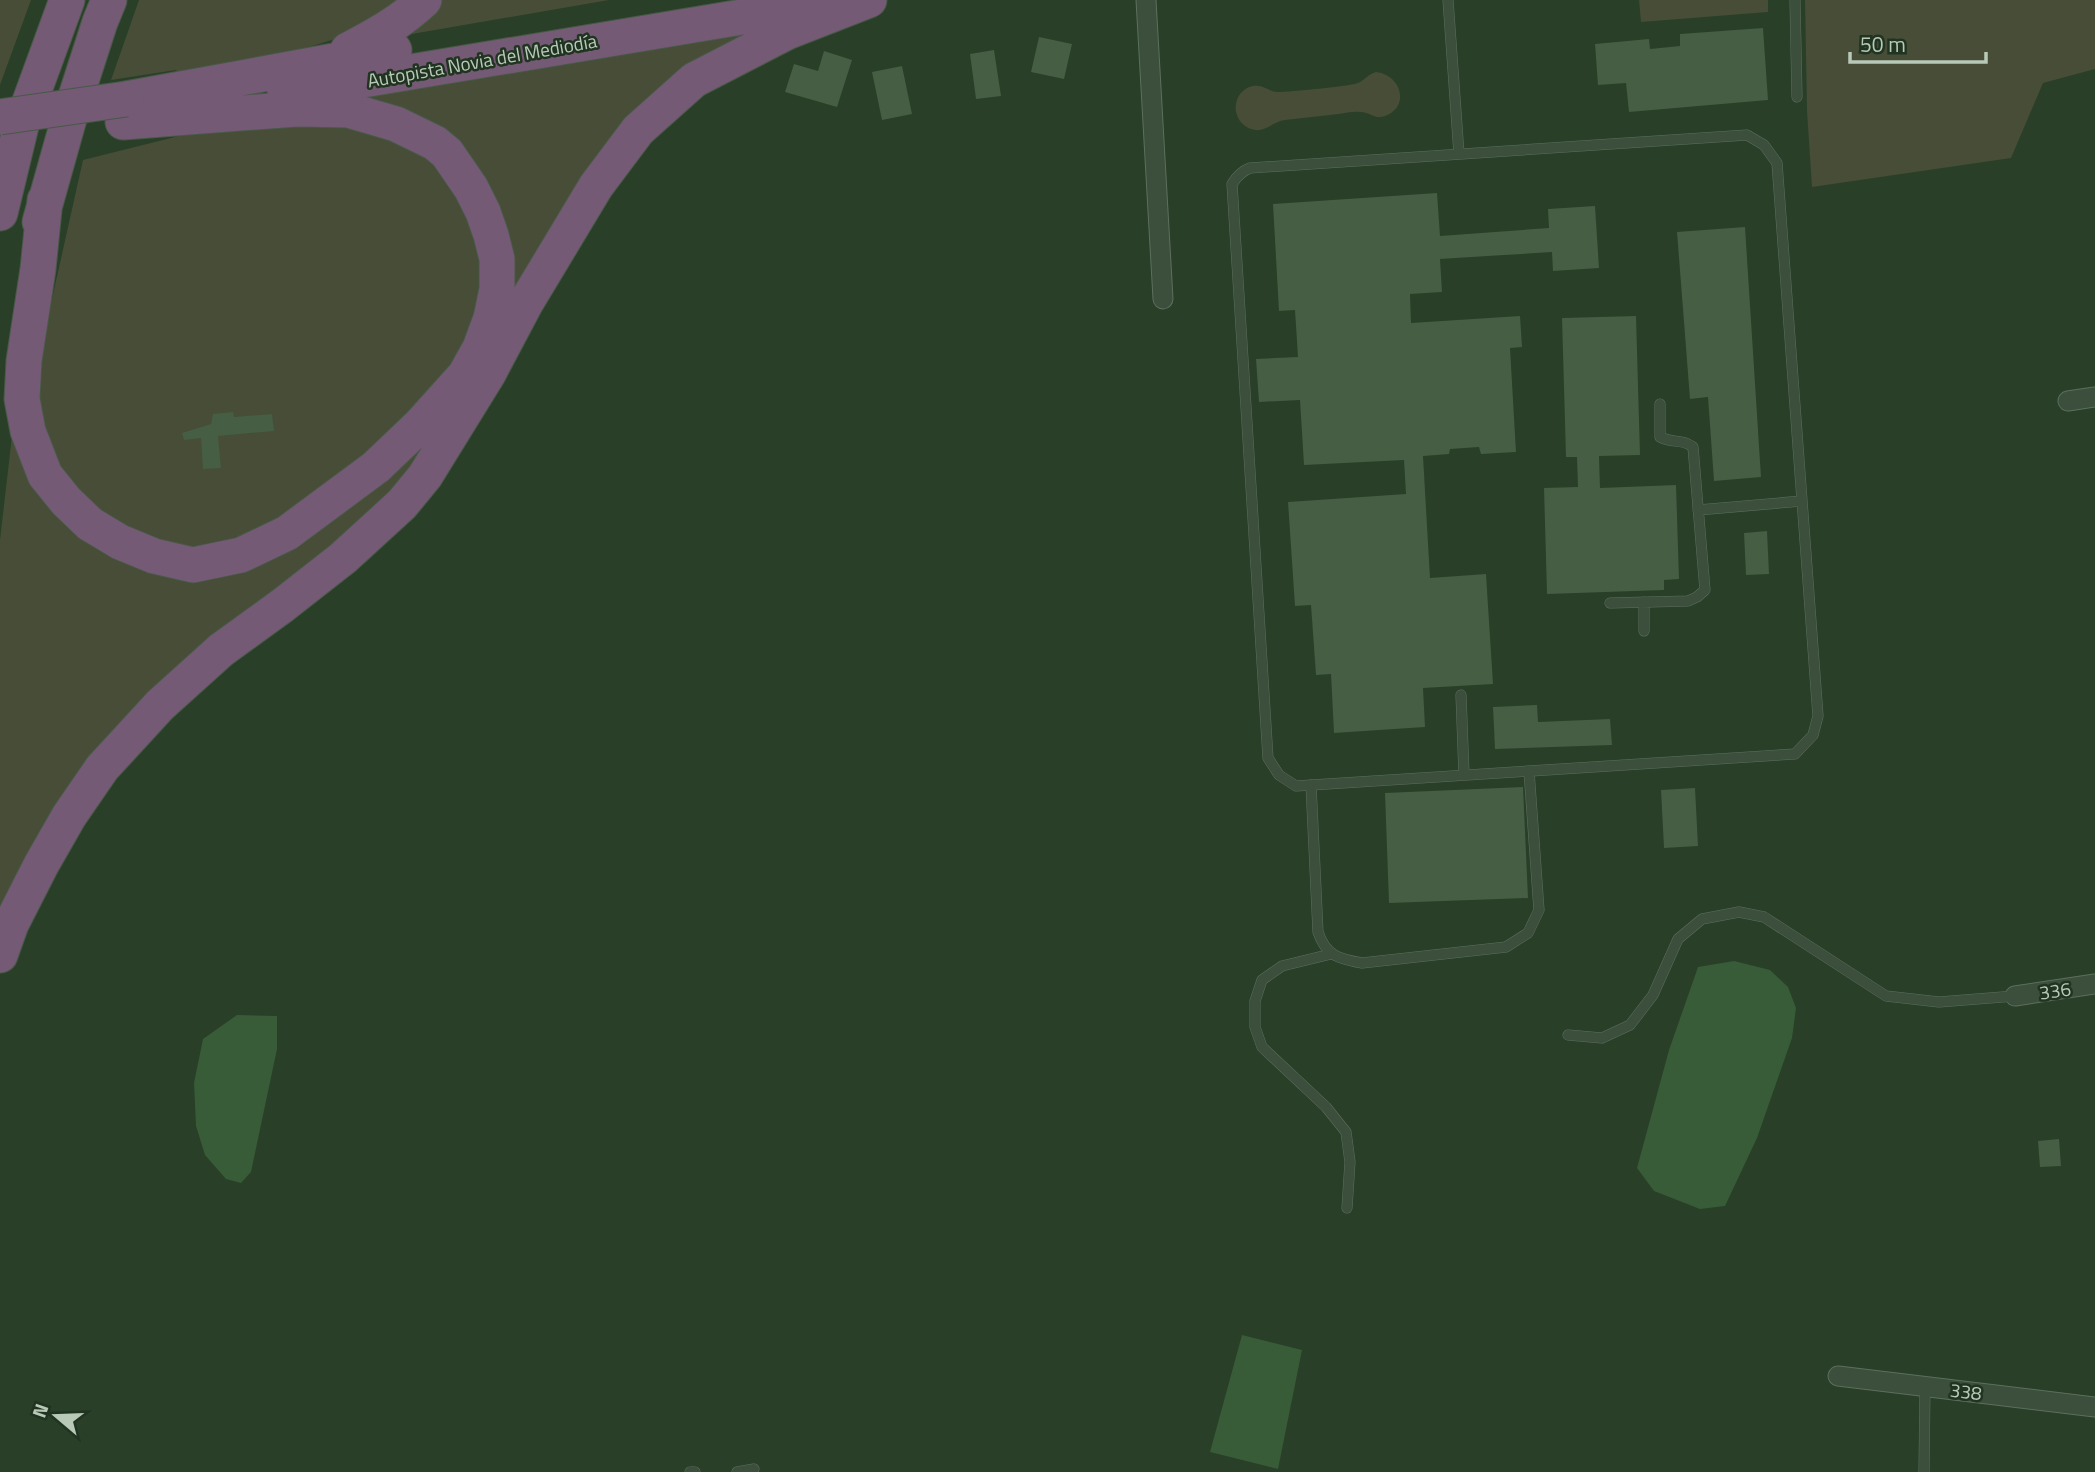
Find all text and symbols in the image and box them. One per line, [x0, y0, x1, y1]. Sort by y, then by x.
scale bar [1850, 21, 1986, 65]
street label: Autopista Novia del Mediodía [365, 25, 600, 94]
text: 50 m [1860, 28, 1906, 60]
street label: 336 [2037, 973, 2073, 1007]
street label: 338 [1948, 1375, 1984, 1407]
north arrow [21, 1381, 91, 1451]
text: N [24, 1399, 55, 1421]

